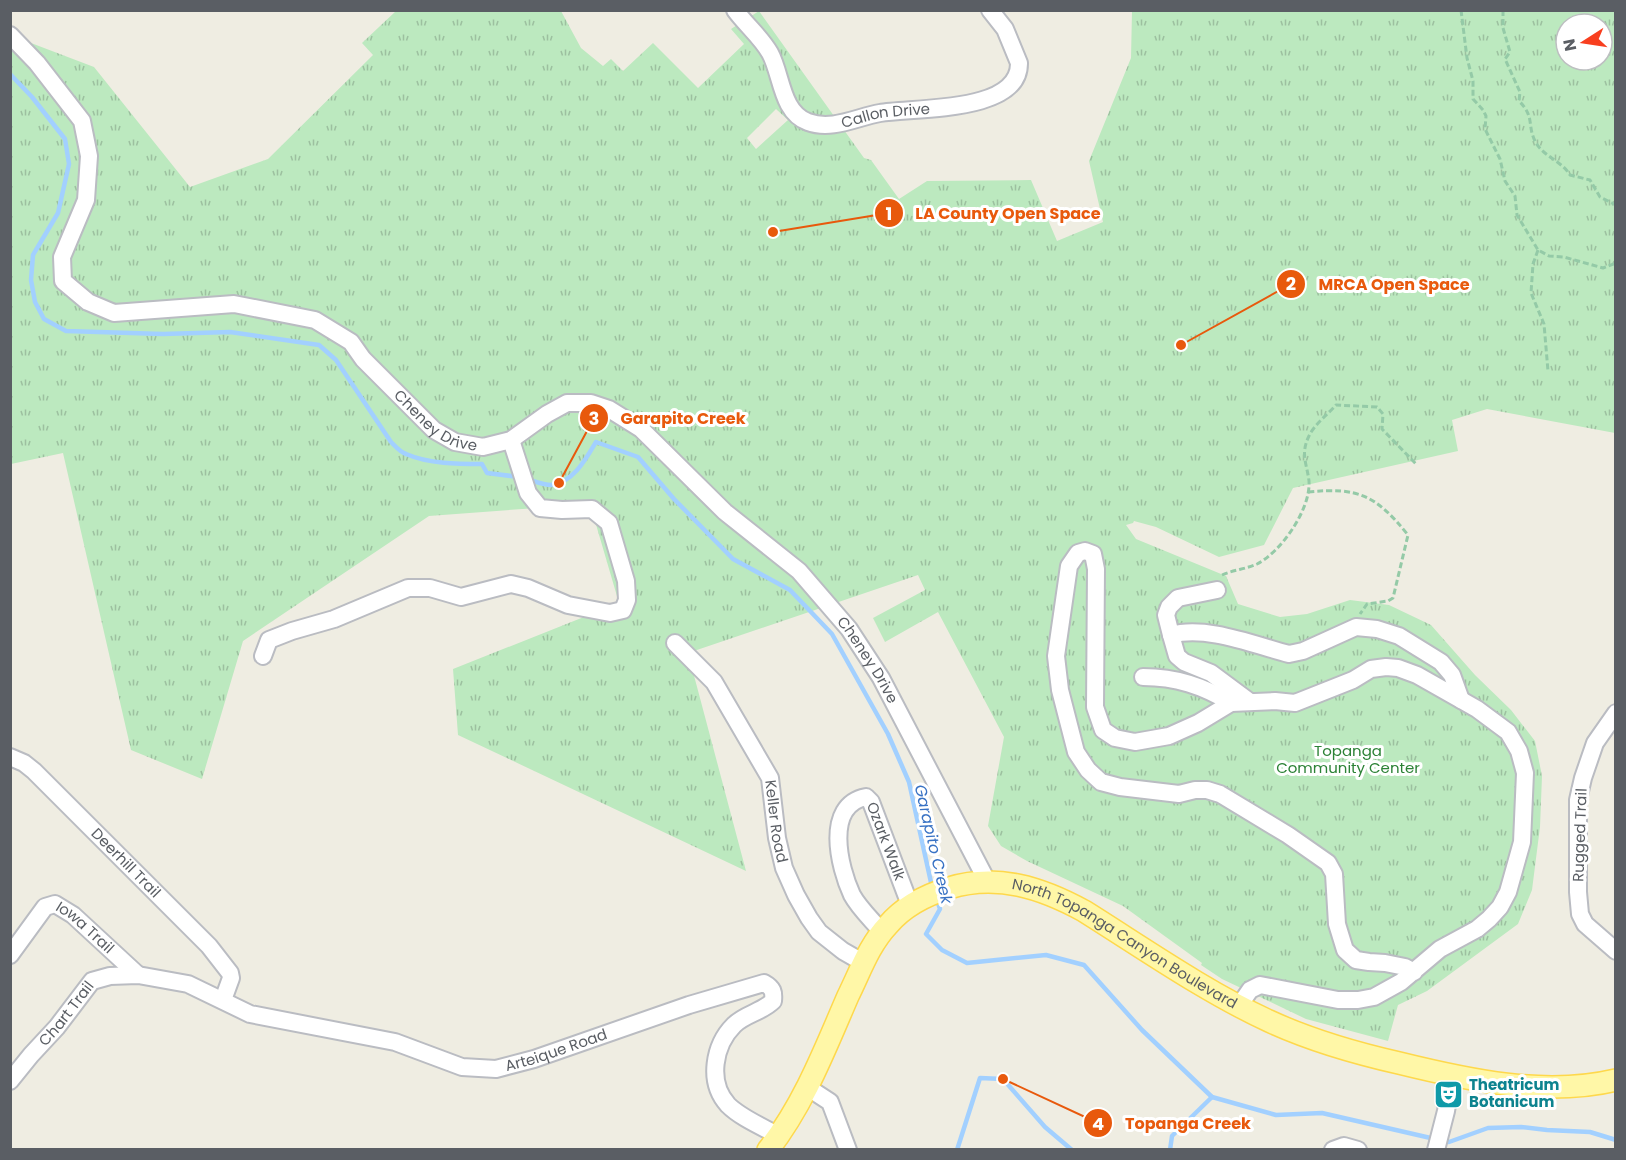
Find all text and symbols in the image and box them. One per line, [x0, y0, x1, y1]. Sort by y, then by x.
north arrow [1554, 12, 1614, 72]
text: N [1557, 37, 1582, 53]
street label: Callon Drive [839, 98, 931, 133]
callout: LA County Open Space [874, 196, 1113, 230]
text: 1 [886, 201, 892, 226]
text: LA County Open Space [915, 202, 1101, 225]
callout: MRCA Open Space [1276, 267, 1481, 301]
text: 2 [1286, 271, 1296, 296]
text: MRCA Open Space [1318, 273, 1470, 296]
street label: Cheney Drive [389, 385, 479, 456]
callout: Garapito Creek [579, 401, 758, 435]
text: 3 [589, 406, 599, 431]
text: Garapito Creek [620, 407, 746, 430]
street label: Cheney Drive [832, 611, 903, 707]
park label: Topanga Community Center [1276, 740, 1420, 778]
street label: Keller Road [760, 779, 793, 865]
water label: Garapito Creek [909, 782, 959, 907]
street label: Rugged Trail [1567, 788, 1592, 882]
street label: Ozark Walk [862, 799, 911, 884]
street label: Deerhill Trail [87, 823, 166, 902]
street label: North Topanga Canyon Boulevard [1010, 873, 1241, 1013]
street label: Iowa Trail [52, 896, 119, 958]
street label: Chart Trail [34, 976, 98, 1050]
street label: Arteique Road [503, 1023, 610, 1076]
place label: Theatricum Botanicum [1469, 1074, 1560, 1112]
theatre icon: Theatricum Botanicum [1432, 1078, 1464, 1110]
callout: Topanga Creek [1083, 1106, 1263, 1140]
text: 4 [1092, 1111, 1104, 1136]
text: Topanga Creek [1125, 1112, 1251, 1135]

